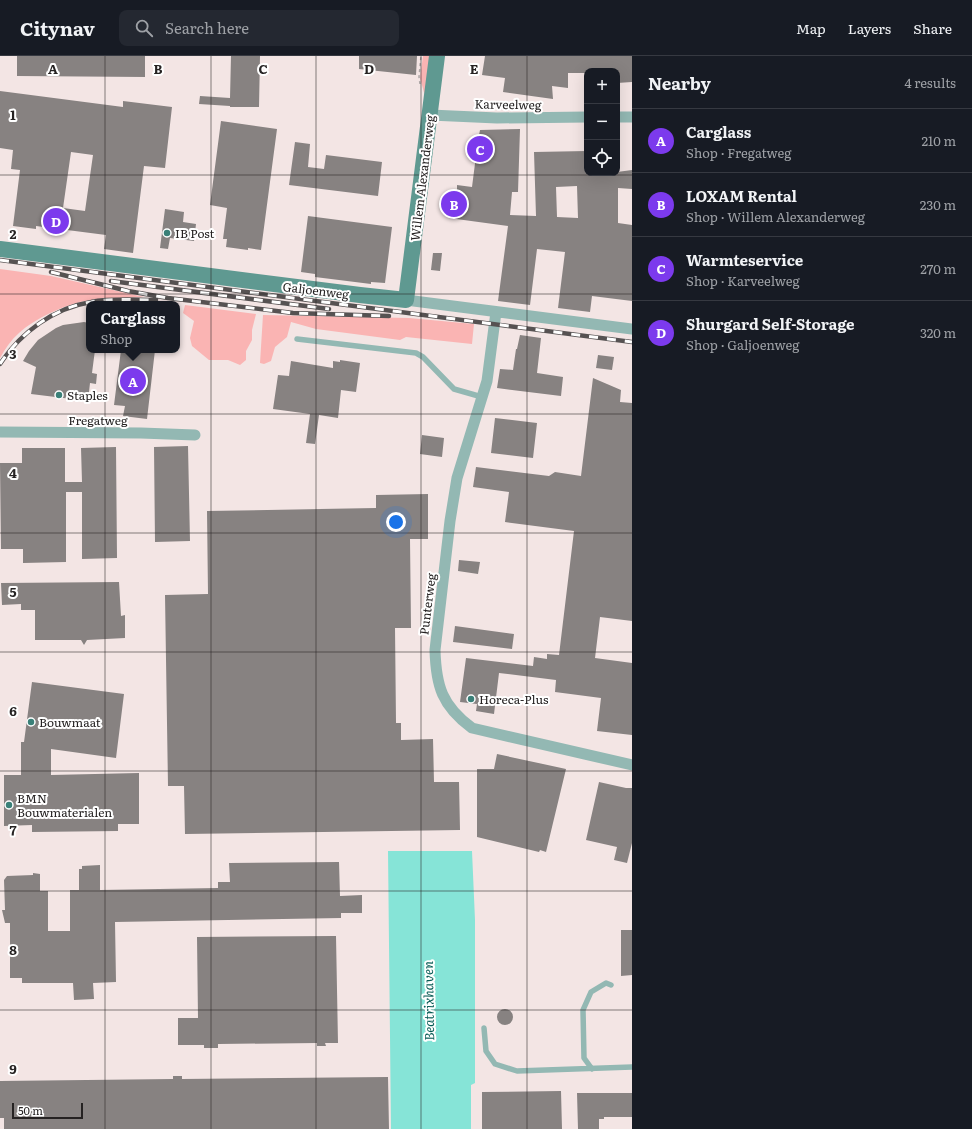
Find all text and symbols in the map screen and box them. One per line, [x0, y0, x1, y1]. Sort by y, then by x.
search box [119, 10, 399, 46]
text: Citynav [20, 14, 95, 42]
text: Search here [165, 16, 249, 39]
icon: search [133, 17, 155, 39]
text: Map [796, 18, 826, 38]
text: Layers [848, 18, 891, 38]
text: Share [913, 18, 952, 38]
text: A [48, 59, 58, 78]
text: B [154, 59, 163, 78]
text: C [258, 59, 268, 78]
text: D [364, 59, 374, 78]
text: E [470, 59, 479, 78]
map controls [584, 68, 620, 176]
button: + [584, 68, 620, 104]
text: Nearby [648, 70, 711, 95]
text: 4 results [905, 73, 956, 92]
street label: Karveelweg [474, 94, 542, 114]
button: − [584, 104, 620, 140]
text: 1 [10, 105, 16, 124]
street label: Willem Alexanderweg [405, 114, 439, 242]
text: Carglass [686, 120, 751, 143]
text: A [656, 131, 666, 150]
text: 210 m [921, 131, 956, 150]
pin: C [467, 134, 493, 164]
button: locate [584, 140, 620, 176]
text: Shop · Fregatweg [686, 143, 792, 162]
text: LOXAM Rental [686, 184, 797, 207]
pin: B [441, 189, 467, 219]
text: B [657, 195, 665, 214]
text: 230 m [920, 195, 956, 214]
pin: D [43, 206, 69, 236]
text: Shop · Willem Alexanderweg [686, 207, 865, 226]
text: 2 [10, 224, 17, 243]
place label: IB Post [175, 224, 215, 242]
marker: IB Post [162, 228, 172, 238]
text: Warmteservice [686, 248, 803, 271]
text: C [656, 259, 666, 278]
text: 270 m [920, 259, 956, 278]
text: Shop · Karveelweg [686, 271, 800, 290]
street label: Galjoenweg [282, 277, 350, 303]
popup [86, 301, 180, 353]
text: Carglass [100, 306, 166, 329]
text: Shurgard Self-Storage [686, 312, 855, 335]
text: D [656, 323, 666, 342]
text: 320 m [920, 323, 956, 342]
text: Shop [100, 329, 132, 348]
text: Shop · Galjoenweg [686, 335, 799, 354]
text: 3 [9, 344, 17, 363]
pin: A [120, 366, 146, 396]
place label: Staples [67, 386, 108, 404]
marker: Staples [54, 390, 64, 400]
street label: Fregatweg [68, 411, 128, 429]
text: 4 [9, 463, 17, 482]
your location [386, 512, 406, 532]
street label: Punterweg [414, 572, 440, 636]
text: 5 [9, 582, 17, 601]
place label: Horeca-Plus [479, 690, 549, 708]
marker: Horeca-Plus [466, 694, 476, 704]
text: 6 [9, 701, 17, 720]
place label: Bouwmaat [39, 713, 101, 731]
marker: Bouwmaat [26, 717, 36, 727]
place label: BMN Bouwmaterialen [17, 789, 112, 821]
marker: BMN Bouwmaterialen [4, 800, 14, 810]
text: 7 [9, 820, 17, 839]
text: 8 [9, 940, 17, 959]
water label: Beatrixhaven [418, 961, 438, 1041]
text: 9 [9, 1059, 17, 1078]
scale bar [12, 1101, 83, 1120]
text: 50 m [18, 1102, 43, 1118]

